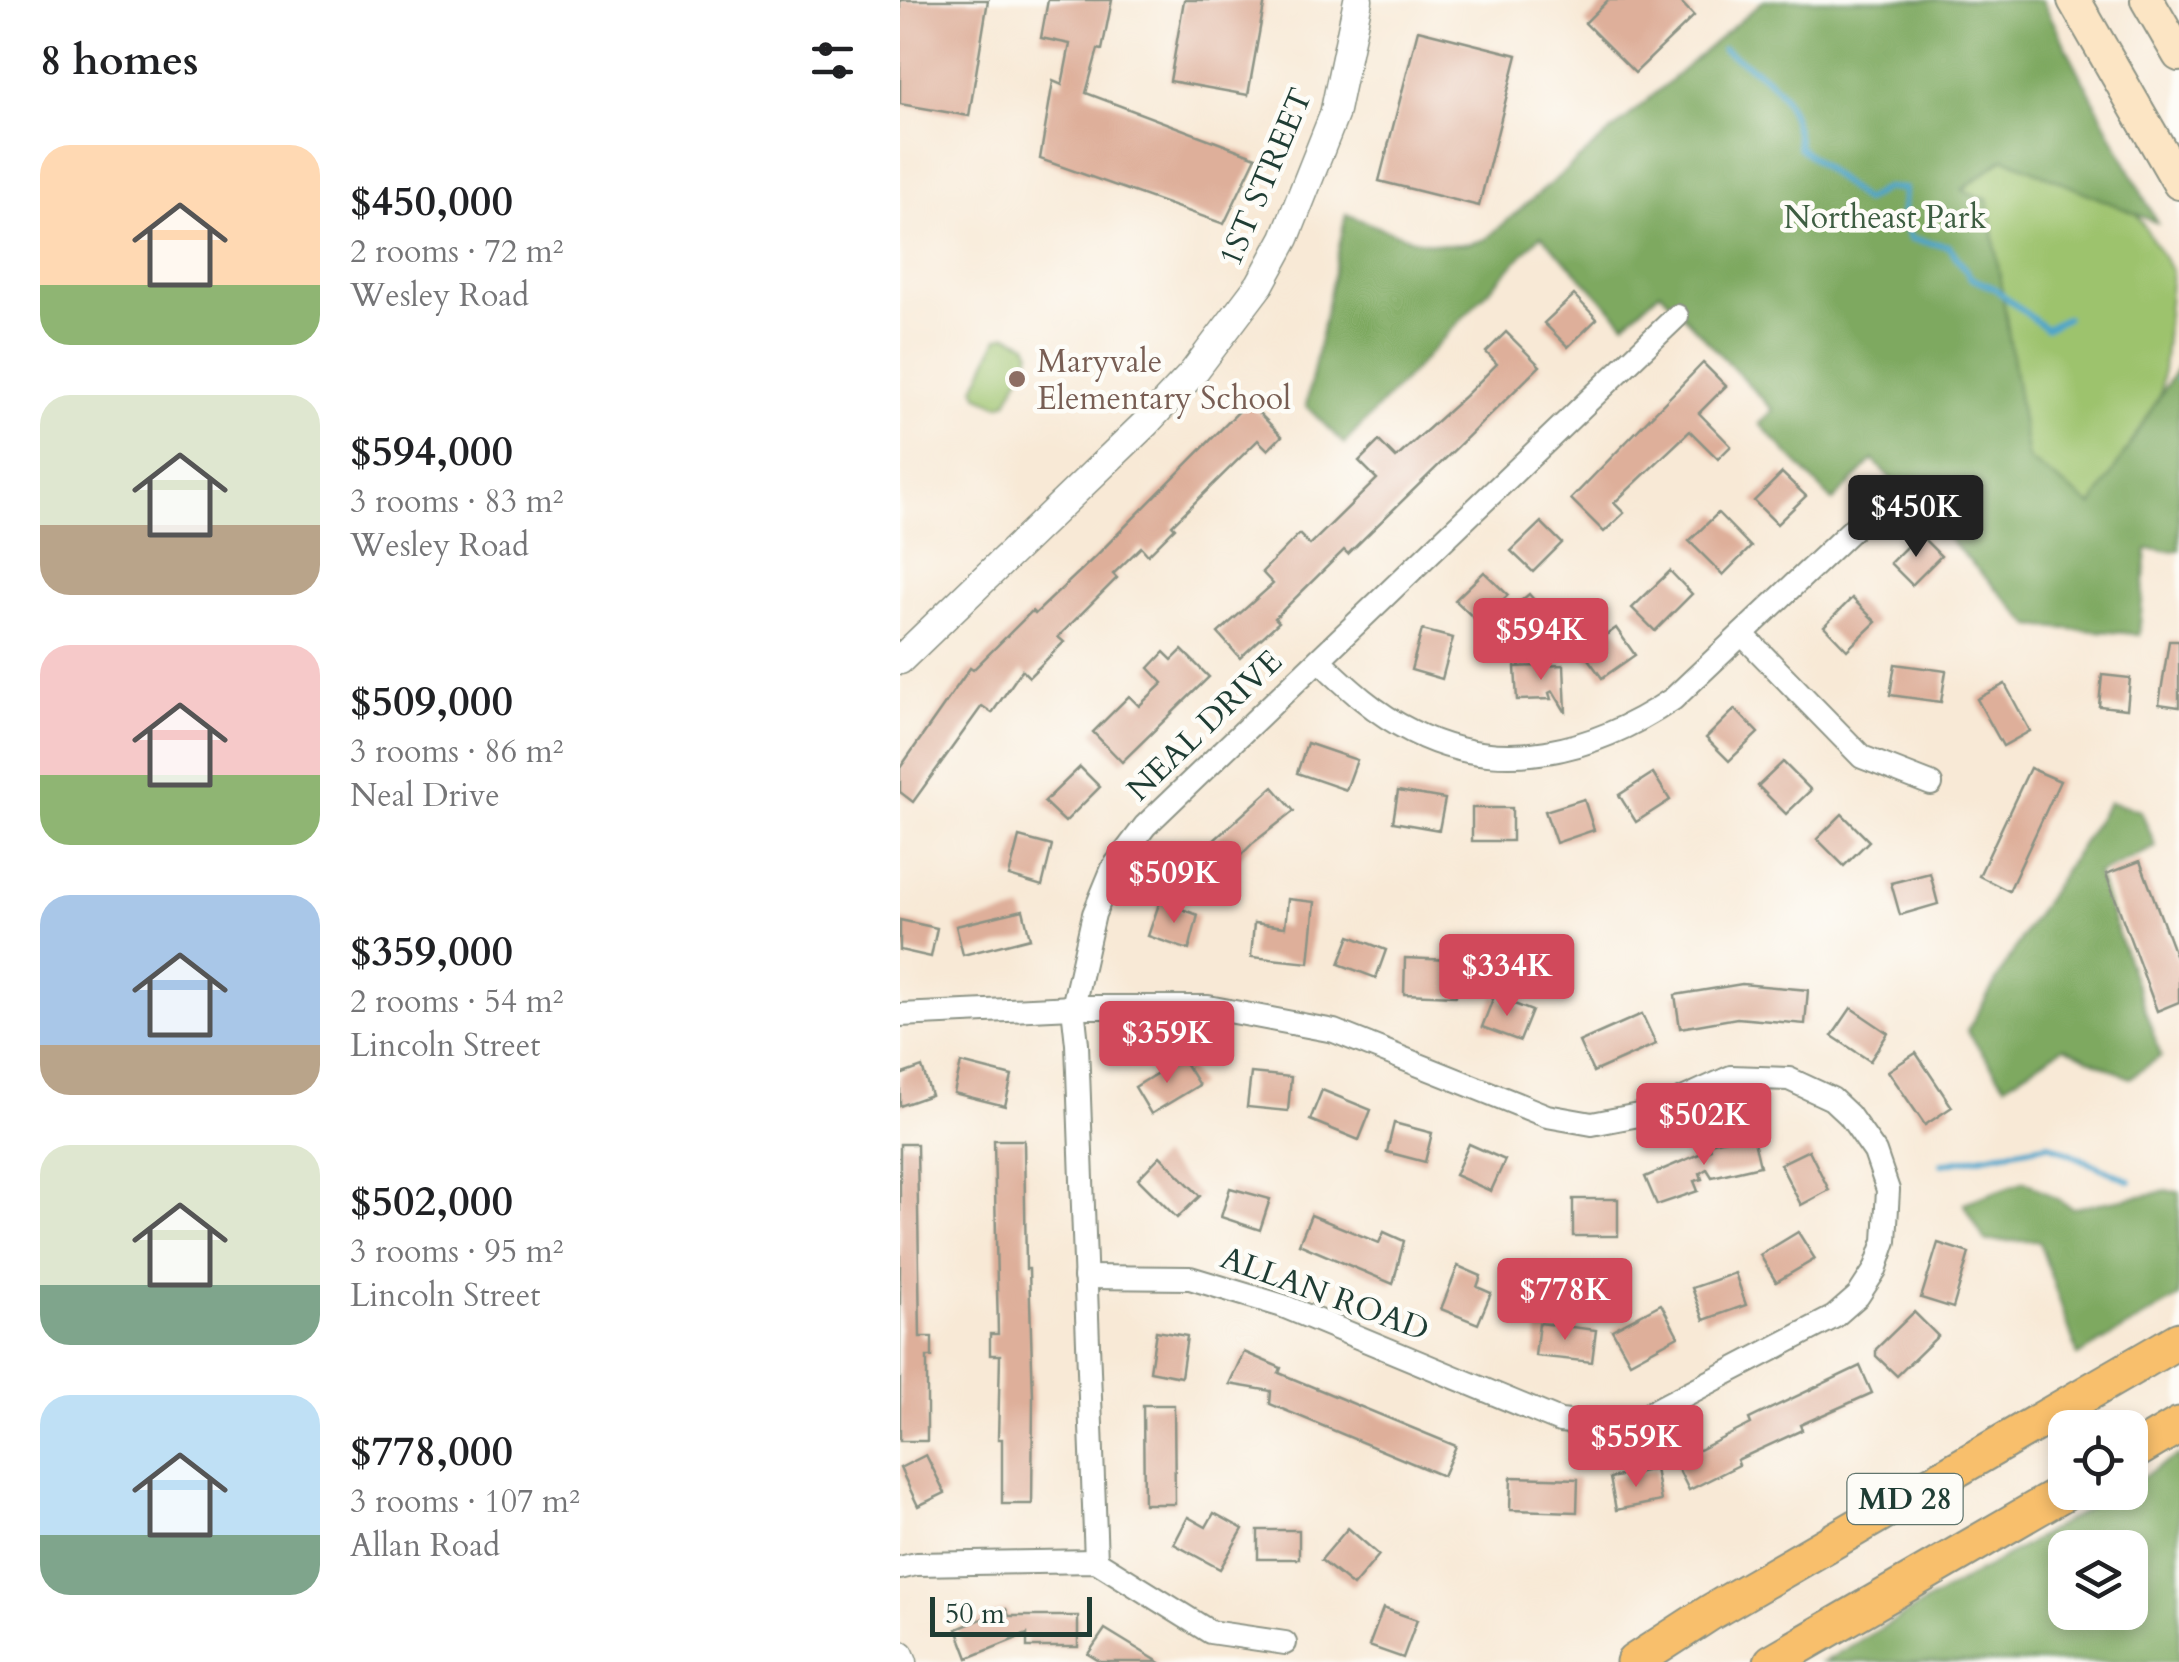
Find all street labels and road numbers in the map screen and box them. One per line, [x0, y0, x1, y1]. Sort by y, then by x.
street label: 1ST STREET [1209, 82, 1323, 273]
street label: NEAL DRIVE [1117, 640, 1292, 811]
street label: ALLAN ROAD [1214, 1236, 1435, 1352]
road number: MD 28 [1848, 1474, 1962, 1524]

